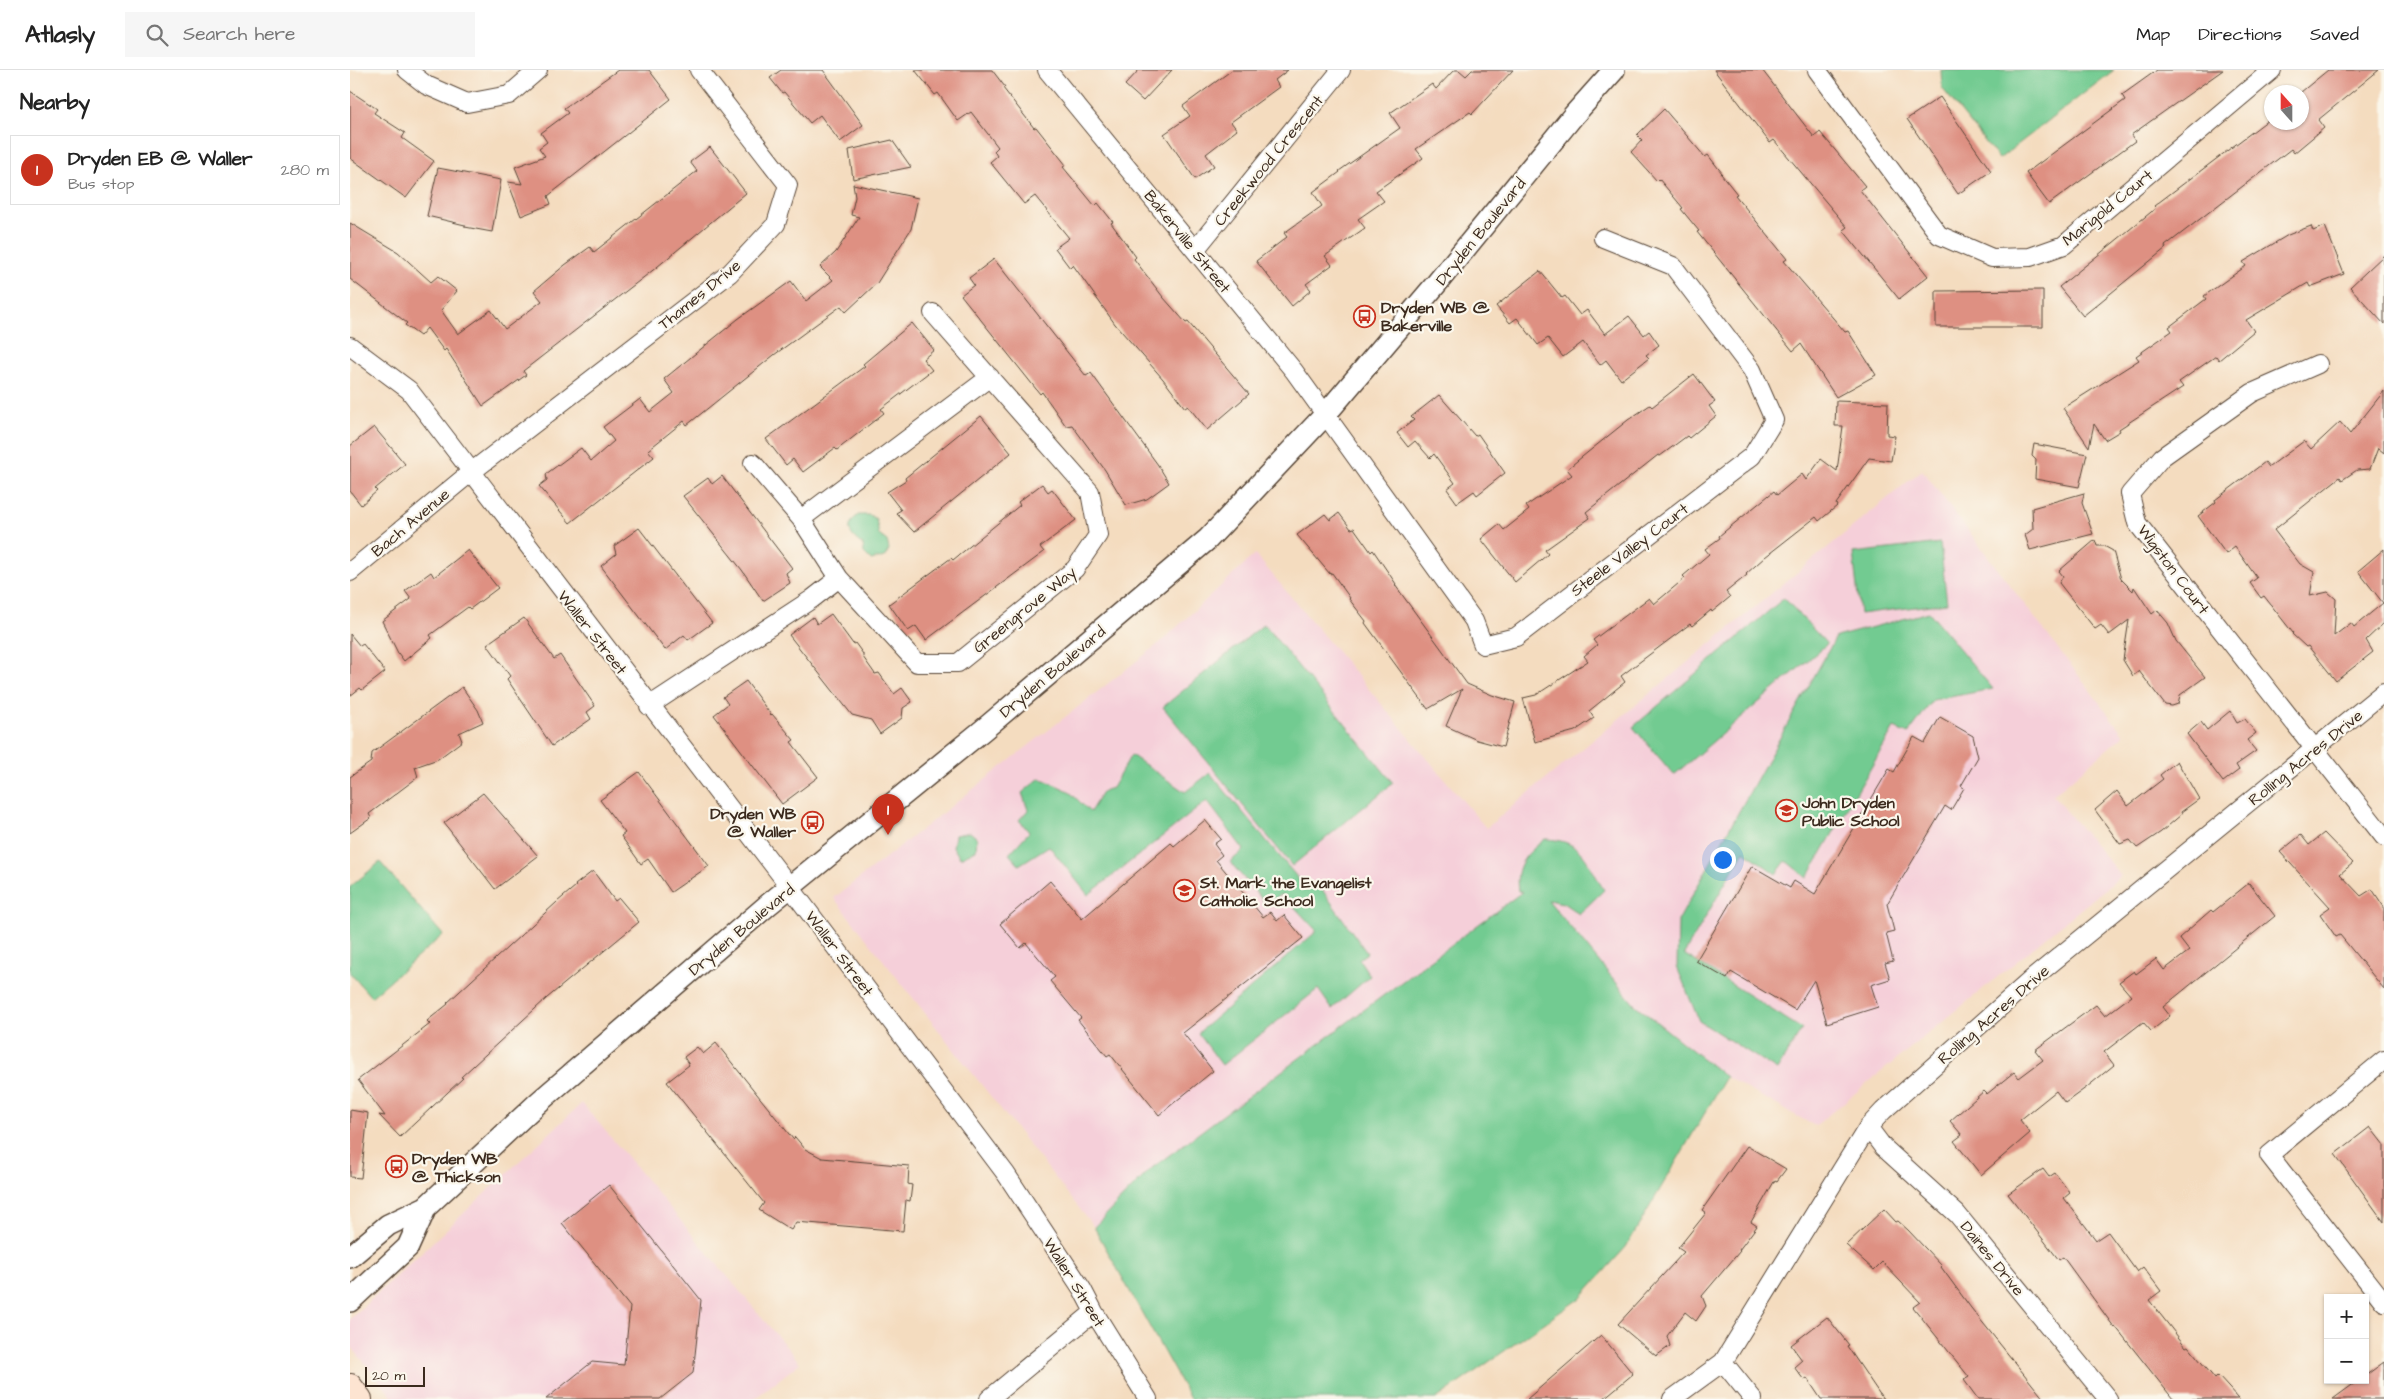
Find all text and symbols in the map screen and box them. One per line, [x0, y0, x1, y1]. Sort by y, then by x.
search box [125, 12, 475, 57]
text: Atlasly [25, 18, 95, 52]
icon: search [143, 21, 171, 49]
text: Search here [183, 21, 295, 48]
text: Map [2136, 22, 2170, 47]
text: Directions [2198, 22, 2282, 47]
text: Saved [2310, 22, 2359, 47]
north arrow [2264, 85, 2309, 130]
text: Nearby [20, 88, 90, 117]
street label: Creekwood Crescent [1209, 90, 1329, 231]
text: Dryden EB @ Waller [68, 146, 252, 173]
text: 1 [36, 159, 38, 181]
text: 280 m [281, 159, 329, 181]
street label: Marigold Court [2058, 164, 2159, 252]
text: Bus stop [68, 173, 134, 195]
street label: Dryden Boulevard [1431, 173, 1532, 291]
street label: Bakerville Street [1139, 185, 1236, 298]
street label: Thames Drive [654, 254, 746, 335]
place label: Dryden WB @ Bakerville [1381, 297, 1490, 337]
bus stop icon: Dryden WB @ Bakerville [1353, 304, 1377, 328]
street label: Bach Avenue [367, 483, 455, 562]
street label: Steele Valley Court [1566, 498, 1694, 602]
street label: Wigston Court [2131, 520, 2215, 620]
street label: Greengrove Way [969, 561, 1082, 659]
street label: Waller Street [552, 586, 632, 680]
street label: Dryden Boulevard [995, 621, 1111, 724]
street label: Rolling Acres Drive [2244, 705, 2368, 812]
place label: John Dryden Public School [1801, 792, 1900, 832]
pin: 1 [872, 794, 904, 835]
school or university icon: John Dryden Public School [1774, 799, 1798, 823]
place label: Dryden WB @ Waller [710, 803, 797, 843]
bus stop icon: Dryden WB @ Waller [800, 810, 824, 834]
your location [1710, 847, 1736, 873]
place label: St. Mark the Evangelist Catholic School [1199, 872, 1372, 912]
street label: Dryden Boulevard [684, 879, 800, 982]
school or university icon: St. Mark the Evangelist Catholic School [1172, 879, 1196, 903]
street label: Waller Street [800, 906, 879, 1001]
street label: Rolling Acres Drive [1933, 960, 2055, 1070]
place label: Dryden WB @ Thickson [412, 1148, 500, 1188]
bus stop icon: Dryden WB @ Thickson [384, 1155, 408, 1179]
street label: Daines Drive [1955, 1216, 2029, 1301]
street label: Waller Street [1038, 1234, 1111, 1332]
map controls [2324, 1294, 2369, 1384]
button: + [2324, 1294, 2369, 1339]
button: − [2324, 1339, 2369, 1384]
scale bar [365, 1364, 425, 1387]
text: 20 m [372, 1366, 405, 1386]

